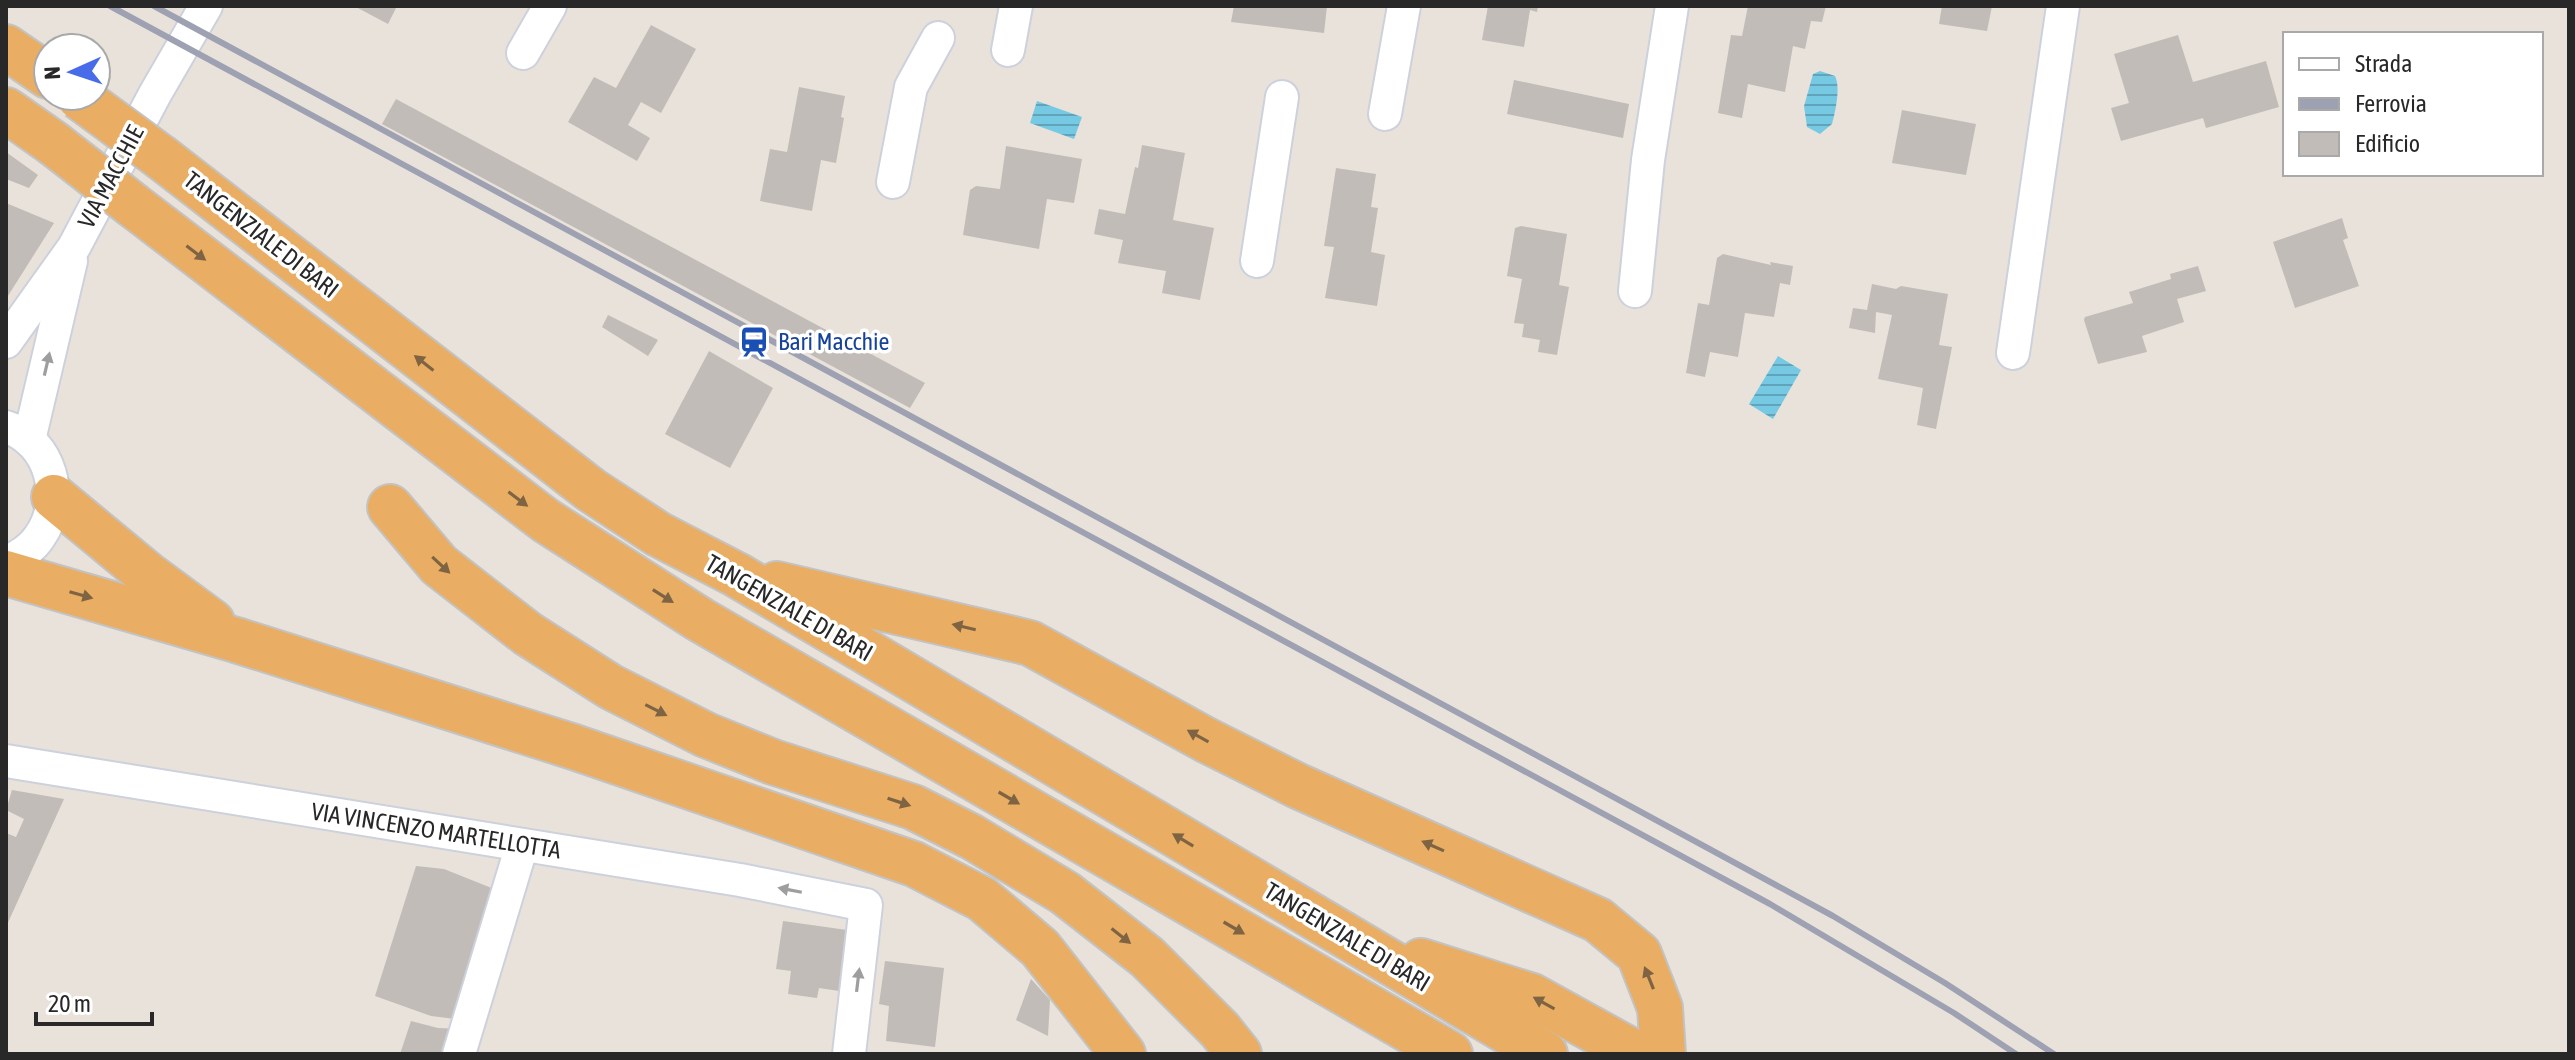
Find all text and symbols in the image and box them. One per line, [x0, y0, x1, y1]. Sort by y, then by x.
north arrow [32, 32, 112, 112]
legend [2283, 32, 2543, 176]
text: Strada [2355, 50, 2412, 77]
text: N [39, 66, 65, 80]
text: Ferrovia [2355, 90, 2427, 117]
street label: VIA MACCHIE [72, 121, 149, 233]
text: Edificio [2355, 130, 2420, 157]
street label: TANGENZIALE DI BARI [179, 166, 344, 303]
one-way arrow [186, 244, 206, 260]
station icon: Bari Macchie [737, 325, 771, 359]
place label: Bari Macchie [778, 328, 889, 355]
one-way arrow [41, 351, 54, 376]
one-way arrow [414, 355, 434, 372]
one-way arrow [507, 491, 528, 507]
street label: TANGENZIALE DI BARI [701, 549, 877, 666]
one-way arrow [432, 555, 451, 573]
one-way arrow [69, 589, 93, 602]
one-way arrow [652, 589, 674, 603]
one-way arrow [951, 621, 976, 633]
one-way arrow [645, 703, 668, 716]
one-way arrow [1187, 729, 1209, 743]
one-way arrow [997, 791, 1020, 805]
street label: VIA VINCENZO MARTELLOTTA [309, 797, 563, 864]
one-way arrow [887, 797, 911, 809]
one-way arrow [1172, 833, 1194, 847]
one-way arrow [1421, 840, 1445, 853]
street label: TANGENZIALE DI BARI [1260, 877, 1435, 997]
one-way arrow [777, 883, 802, 896]
one-way arrow [1222, 921, 1245, 935]
one-way arrow [1111, 927, 1131, 944]
one-way arrow [1642, 966, 1655, 990]
one-way arrow [851, 967, 864, 992]
scale bar [36, 976, 152, 1026]
text: 20 m [48, 990, 91, 1017]
one-way arrow [1532, 996, 1555, 1010]

